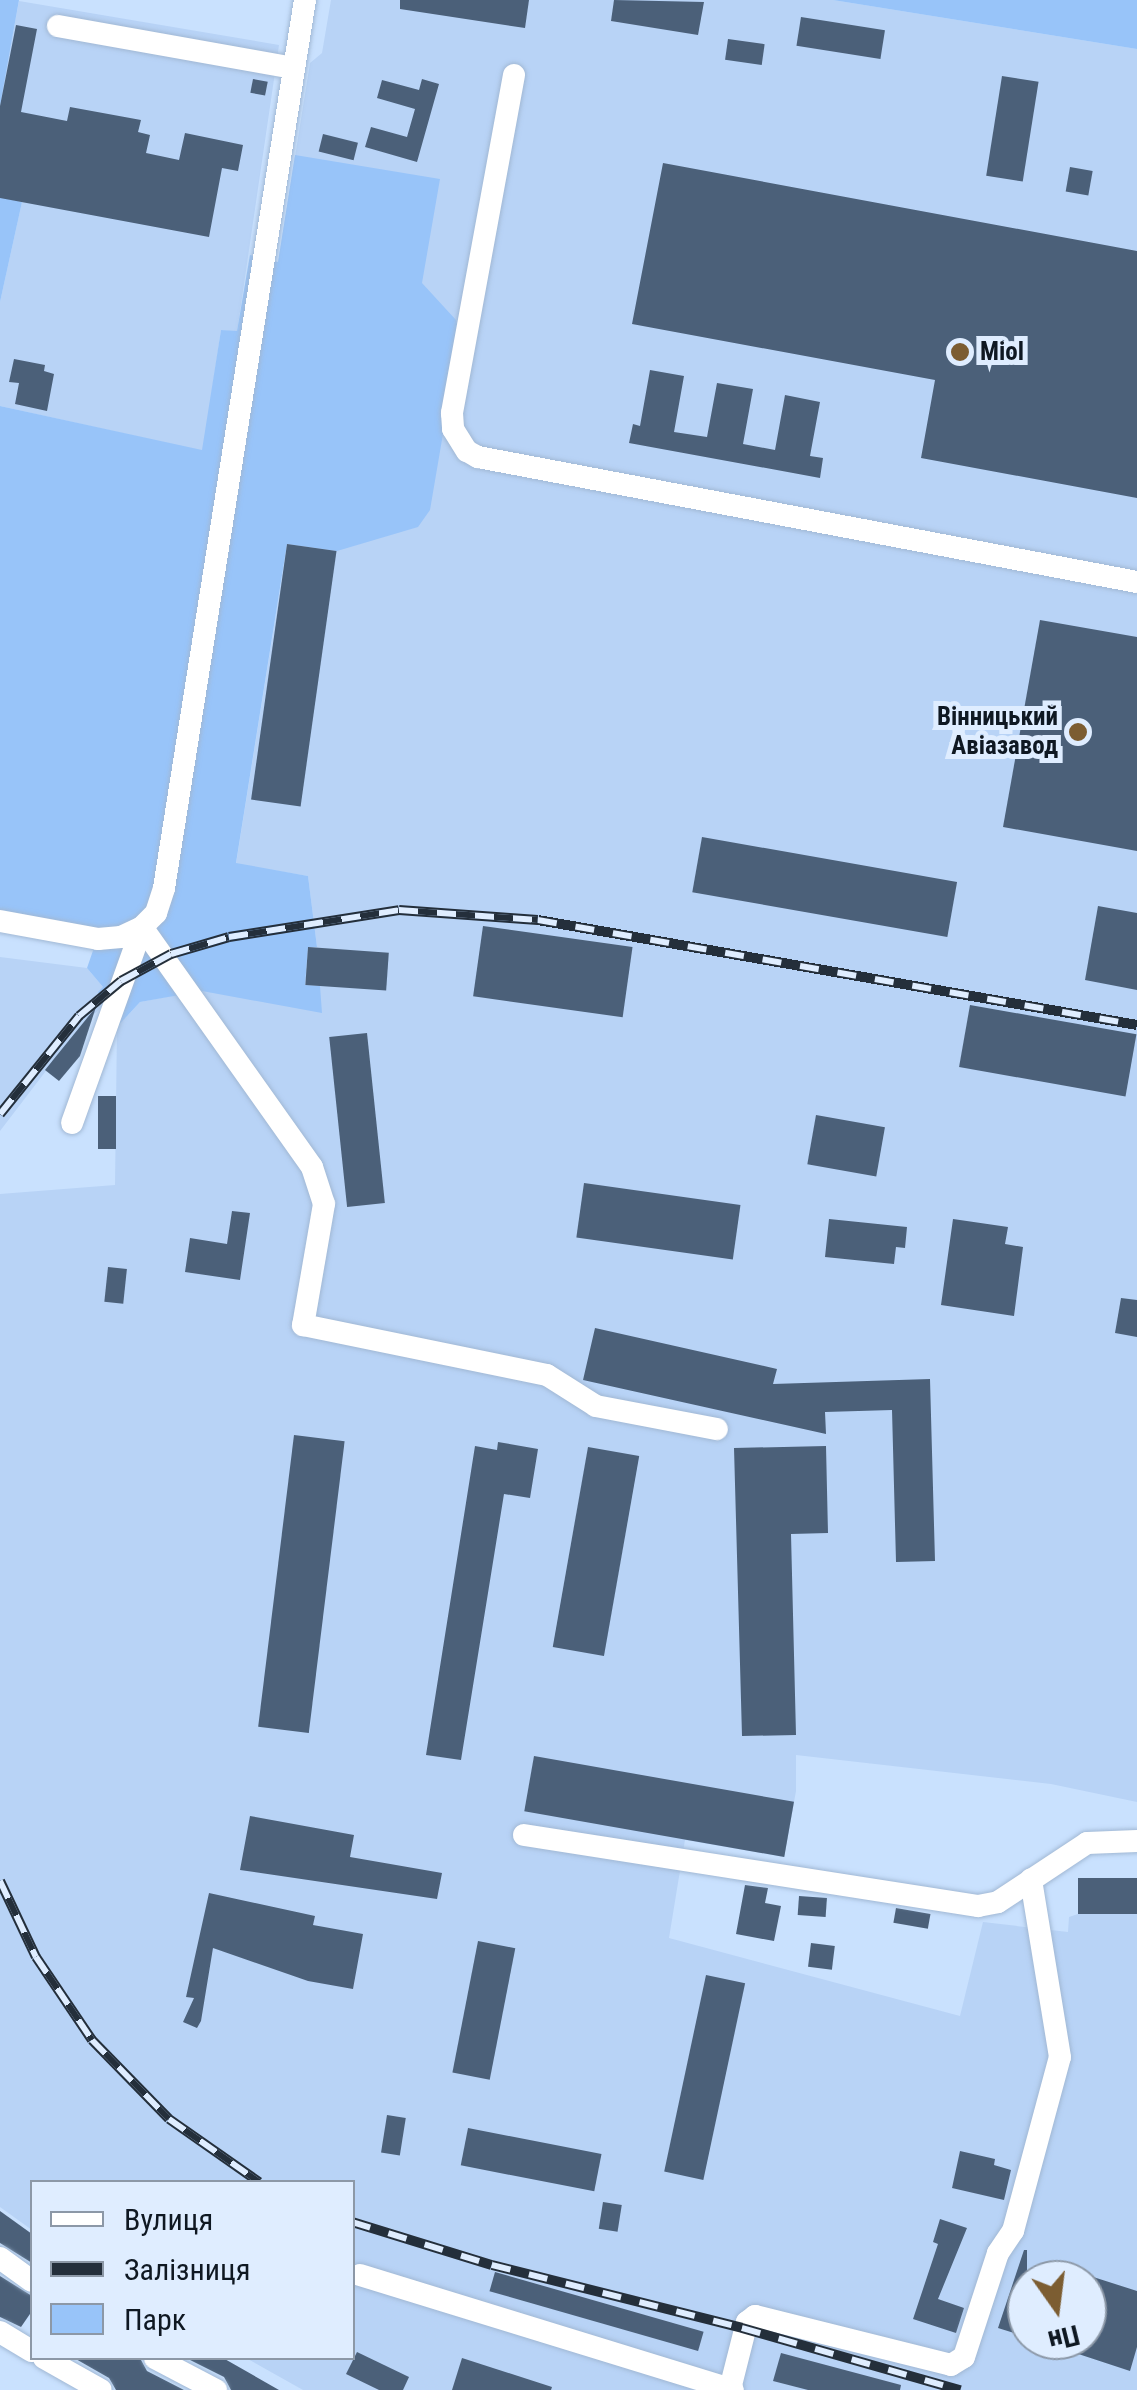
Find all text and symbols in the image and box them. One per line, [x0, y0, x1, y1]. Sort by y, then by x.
place label: Miol [980, 337, 1024, 367]
marker: Miol [949, 341, 971, 363]
place label: Вінницький Авіазавод [937, 703, 1058, 762]
marker: Вінницький Авіазавод [1067, 721, 1089, 743]
legend [30, 2180, 355, 2360]
text: Вулиця [124, 2202, 213, 2237]
text: Залізниця [124, 2252, 250, 2287]
north arrow [1007, 2260, 1107, 2360]
text: Парк [124, 2302, 186, 2337]
text: Пн [1045, 2318, 1083, 2357]

